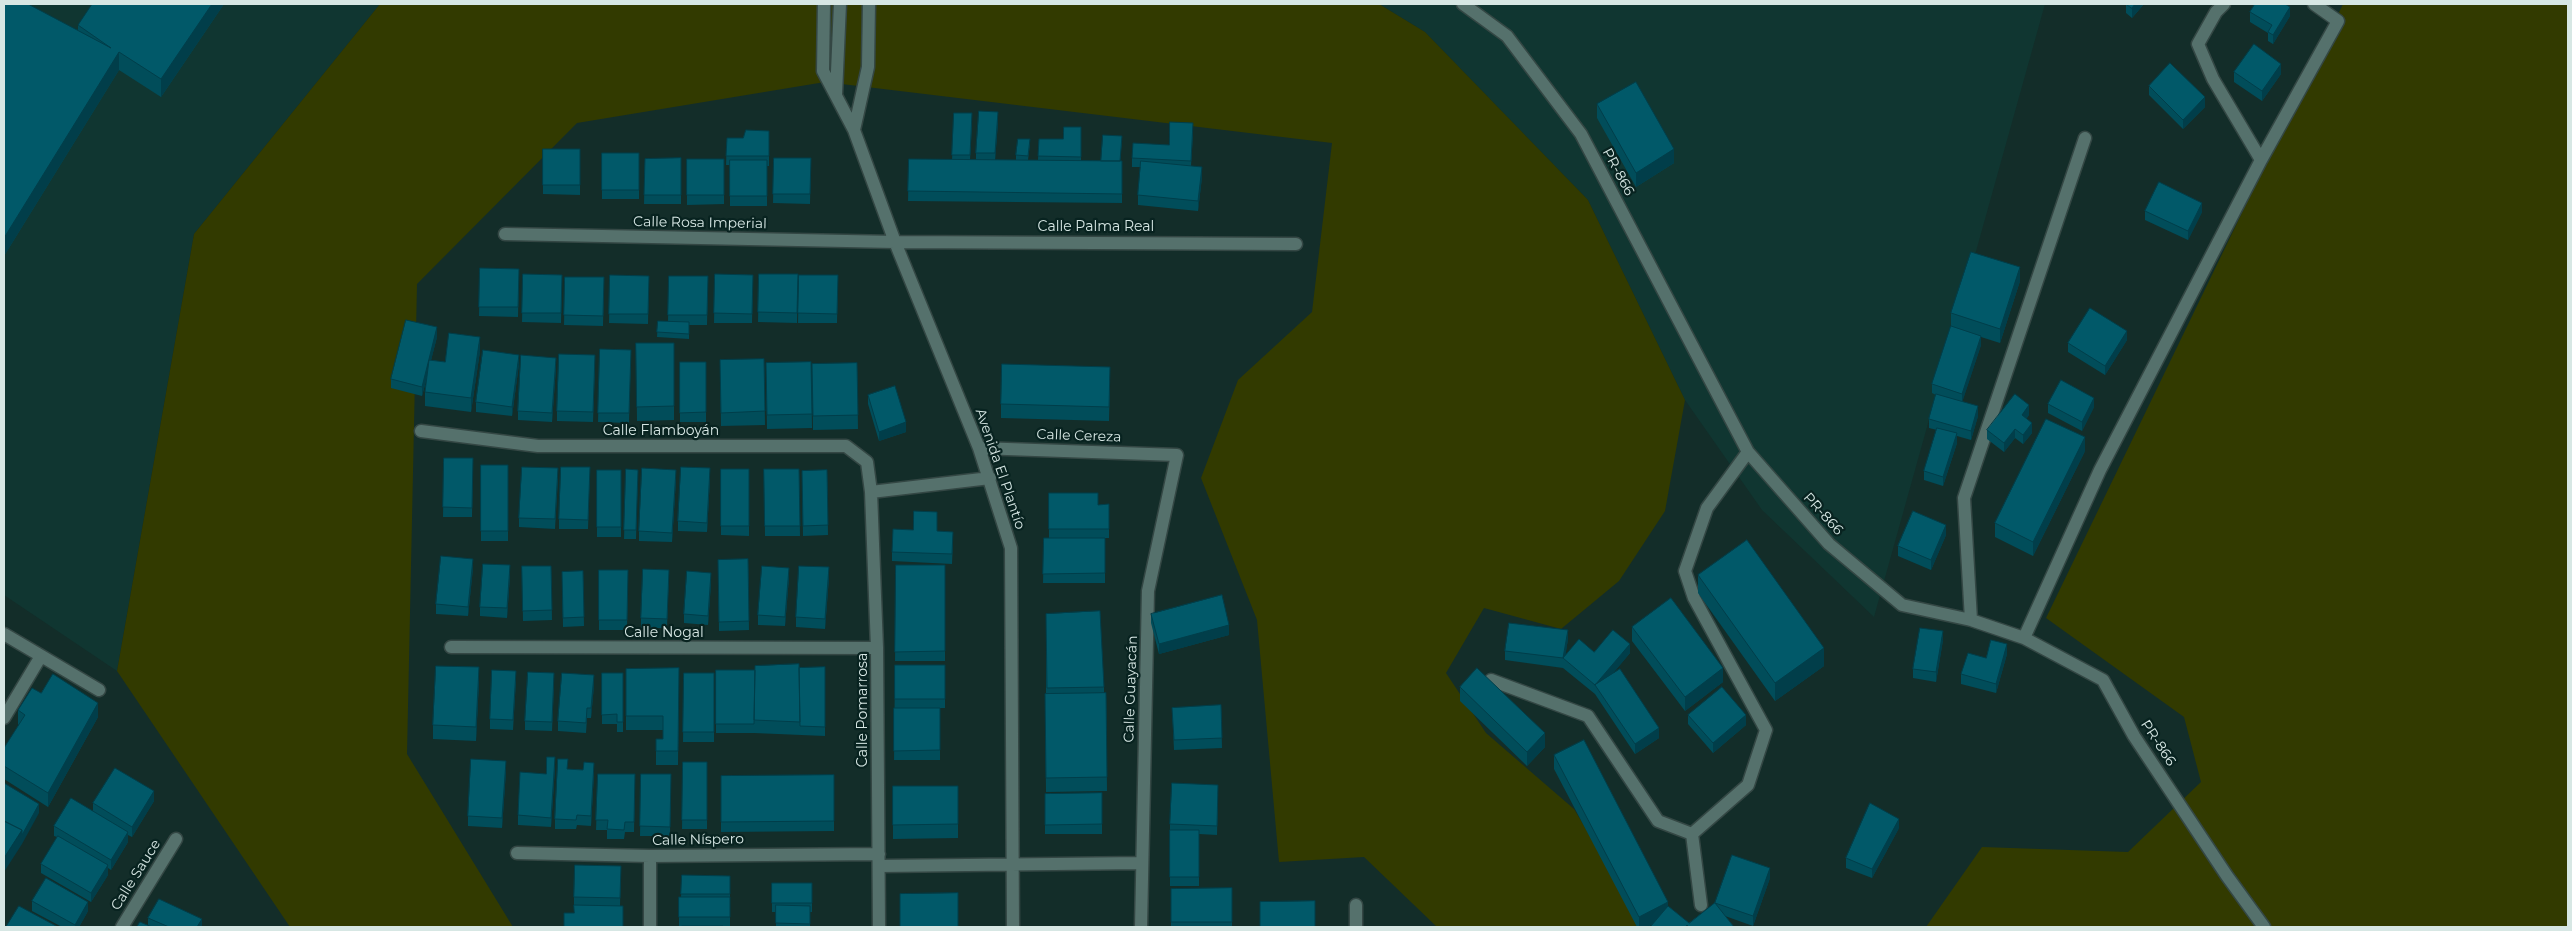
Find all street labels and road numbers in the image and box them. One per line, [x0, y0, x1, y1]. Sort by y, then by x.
street label: PR-866 [1599, 145, 1637, 199]
street label: Calle Rosa Imperial [633, 213, 767, 233]
street label: Calle Palma Real [1038, 219, 1154, 235]
street label: Avenida El Plantío [971, 406, 1029, 532]
street label: Calle Flamboyán [603, 423, 719, 439]
street label: Calle Cereza [1036, 426, 1122, 446]
street label: PR-866 [1800, 489, 1846, 539]
street label: Calle Nogal [624, 625, 704, 641]
street label: Calle Guayacán [1121, 635, 1141, 743]
street label: Calle Pomarrosa [855, 653, 871, 767]
street label: PR-866 [2137, 717, 2179, 769]
street label: Calle Níspero [652, 831, 744, 849]
street label: Calle Sauce [108, 837, 164, 913]

